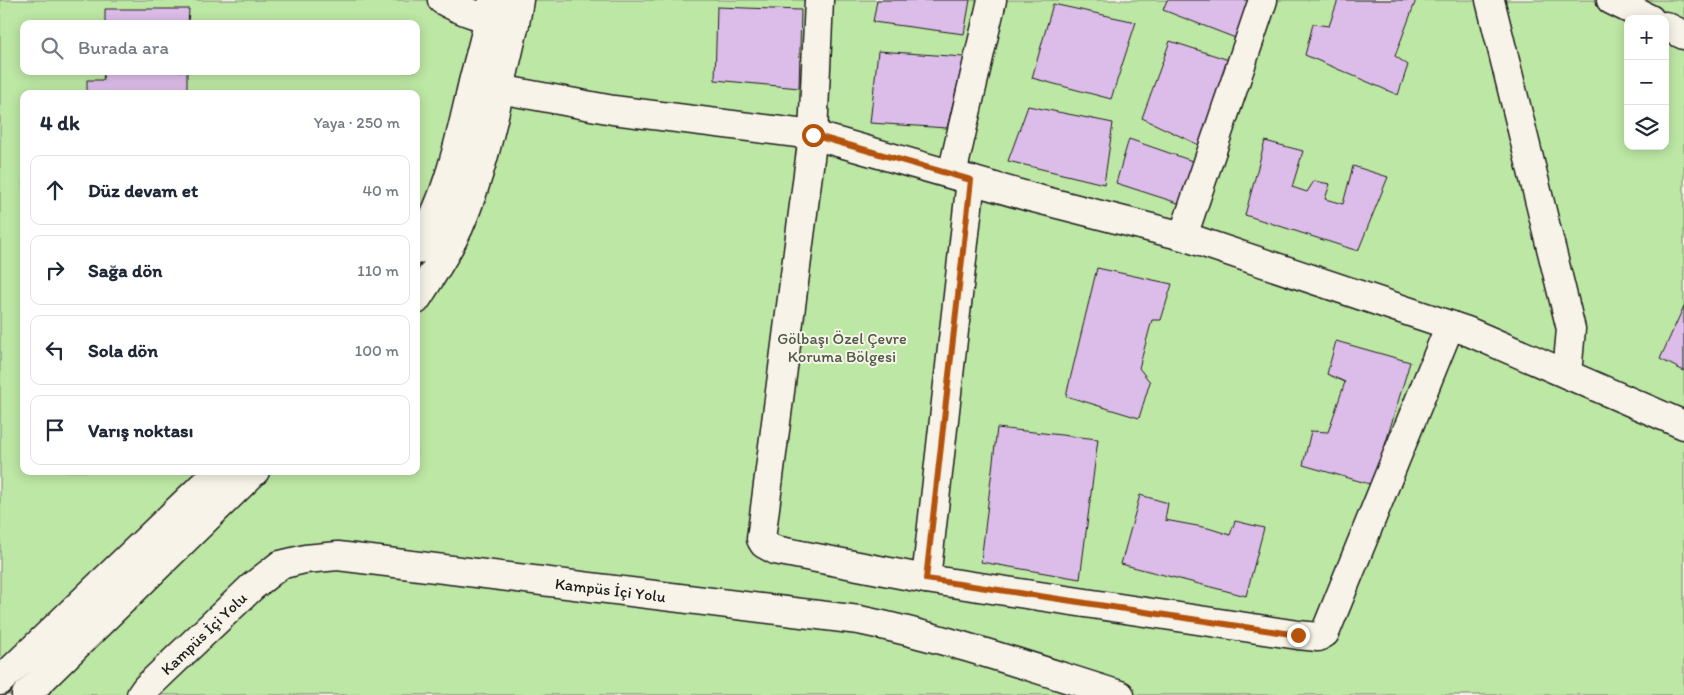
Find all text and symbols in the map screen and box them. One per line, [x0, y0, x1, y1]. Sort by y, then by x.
map controls [1624, 15, 1669, 150]
button: + [1624, 15, 1669, 60]
search box [20, 20, 420, 75]
icon: search [38, 34, 66, 62]
text: Burada ara [78, 36, 169, 59]
button: − [1624, 60, 1669, 105]
button: layers [1624, 105, 1669, 150]
text: 4 dk [40, 110, 80, 135]
text: Yaya · 250 m [314, 113, 400, 132]
route start [802, 124, 825, 147]
icon: ahead [41, 176, 69, 204]
text: Düz devam et [88, 179, 198, 202]
text: 40 m [362, 181, 399, 200]
icon: right [41, 256, 69, 284]
text: Sağa dön [88, 259, 162, 282]
text: 110 m [357, 261, 399, 280]
park label: Gölbaşı Özel Çevre Koruma Bölgesi [777, 329, 907, 366]
icon: left [41, 336, 69, 364]
text: Sola dön [88, 339, 158, 362]
text: 100 m [355, 341, 399, 360]
icon: arrive [41, 416, 69, 444]
text: Varış noktası [88, 419, 193, 442]
street label: Kampüs İçi Yolu [554, 574, 667, 606]
street label: Kampüs İçi Yolu [157, 588, 251, 679]
route end [1287, 624, 1310, 647]

